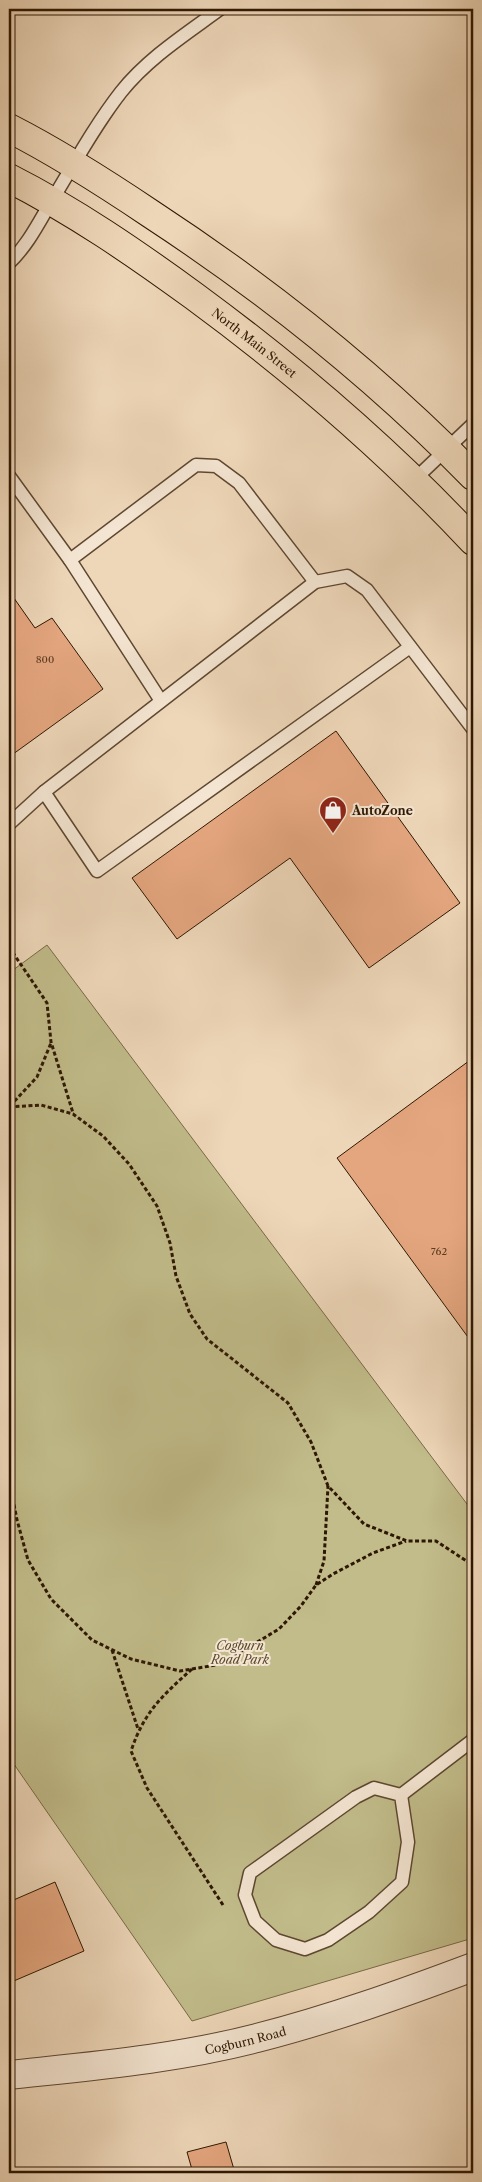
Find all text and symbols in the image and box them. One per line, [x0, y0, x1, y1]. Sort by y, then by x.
street label: North Main Street [209, 305, 301, 381]
house number: 800 [36, 653, 54, 666]
shop icon: AutoZone [318, 795, 348, 834]
place label: AutoZone [351, 803, 413, 818]
house number: 762 [431, 1245, 447, 1258]
park label: Cogburn Road Park [210, 1638, 270, 1667]
street label: Cogburn Road [203, 2023, 288, 2057]

